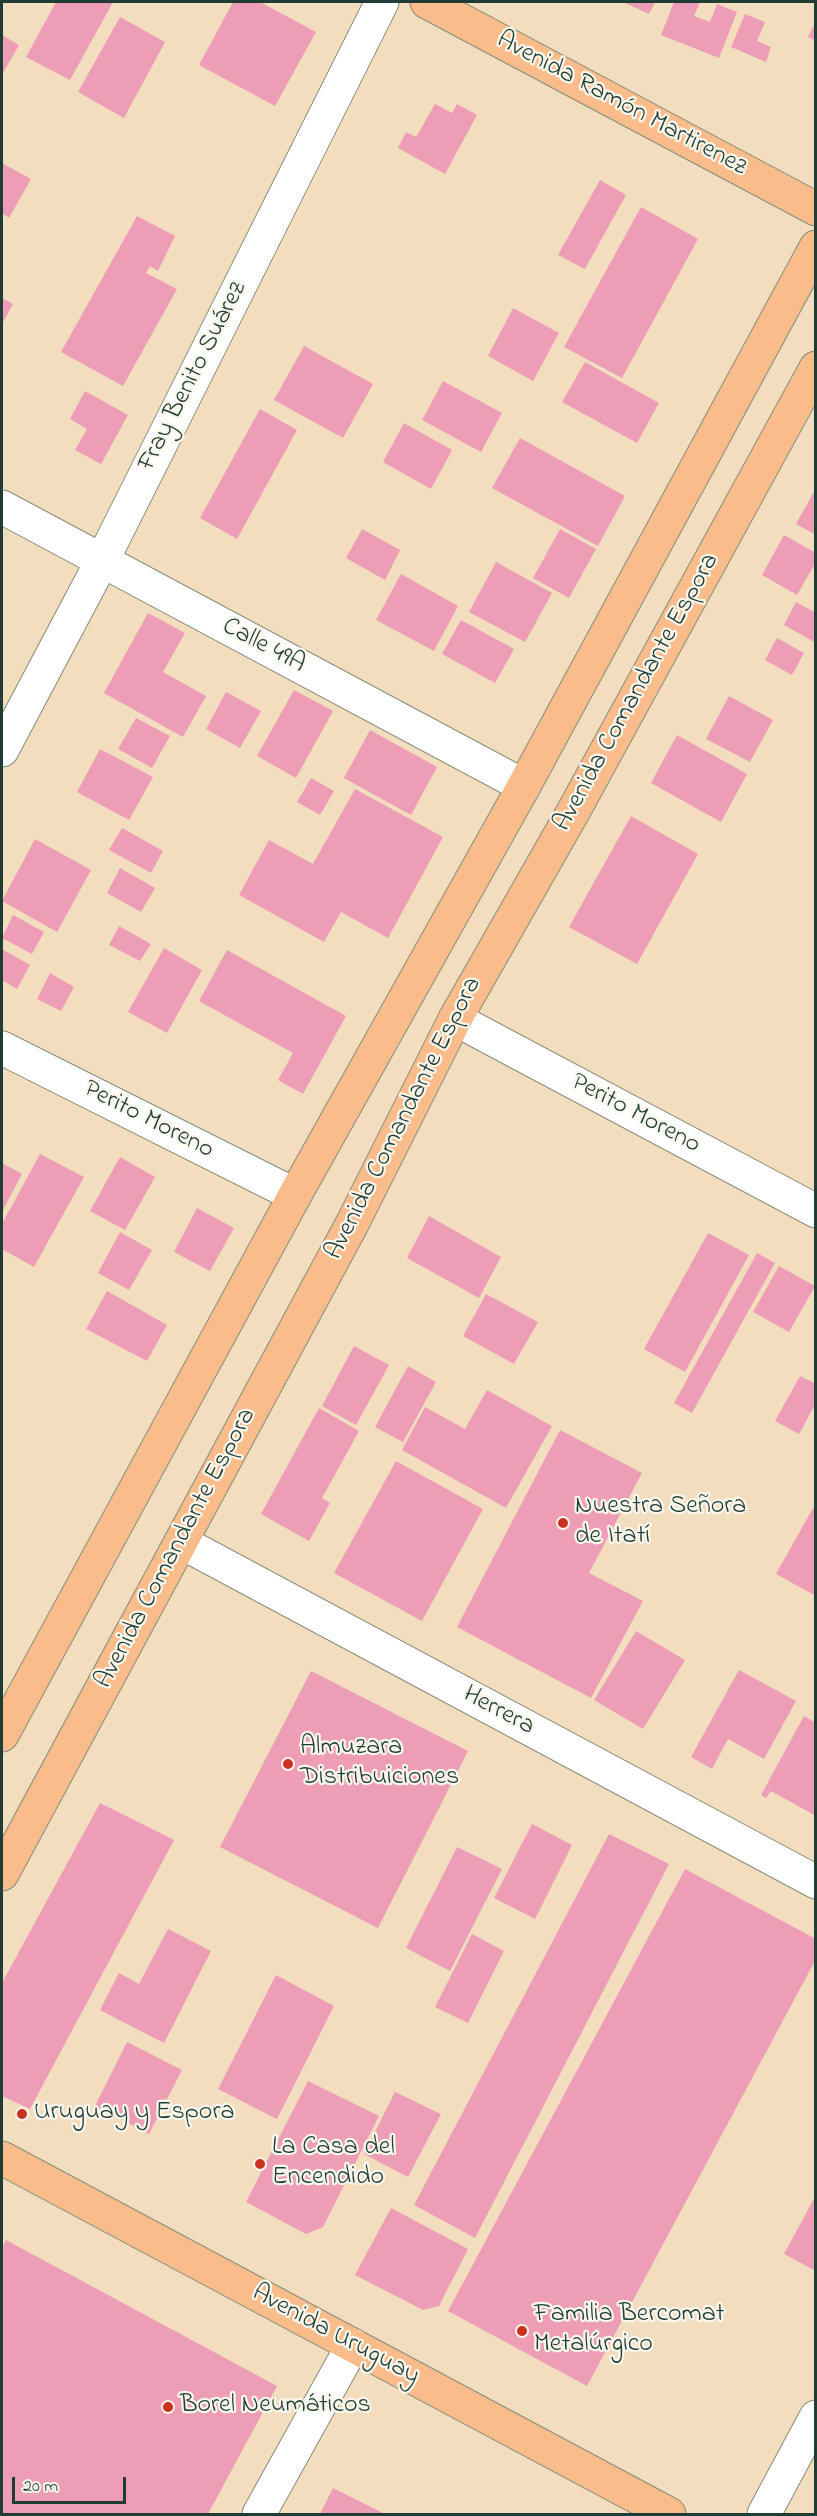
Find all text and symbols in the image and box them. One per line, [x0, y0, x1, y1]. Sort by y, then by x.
street label: Avenida Ramón Martirenez [491, 26, 751, 184]
street label: Fray Benito Suárez [133, 277, 255, 477]
street label: Avenida Comandante Espora [548, 549, 728, 837]
street label: Calle 49A [216, 612, 310, 682]
street label: Avenida Comandante Espora [320, 972, 490, 1266]
street label: Perito Moreno [565, 1068, 705, 1162]
street label: Perito Moreno [78, 1075, 218, 1167]
street label: Avenida Comandante Espora [90, 1403, 264, 1695]
place label: Nuestra Señora de Itatí [575, 1492, 746, 1554]
marker: Nuestra Señora de Itatí [556, 1516, 570, 1530]
street label: Herrera [457, 1680, 539, 1744]
place label: Almuzara Distribuiciones [300, 1733, 459, 1794]
marker: Almuzara Distribuiciones [281, 1757, 295, 1771]
place label: Uruguay y Espora [34, 2098, 234, 2130]
marker: Uruguay y Espora [15, 2107, 29, 2121]
place label: La Casa del Encendido [272, 2133, 395, 2194]
marker: La Casa del Encendido [253, 2157, 267, 2171]
street label: Avenida Uruguay [246, 2279, 424, 2393]
place label: Familia Bercomat Metalúrgico [534, 2300, 725, 2362]
marker: Familia Bercomat Metalúrgico [515, 2324, 529, 2338]
place label: Borel Neumáticos [180, 2391, 371, 2423]
marker: Borel Neumáticos [161, 2400, 175, 2414]
scale bar [15, 2465, 129, 2503]
text: 20 m [23, 2474, 58, 2500]

